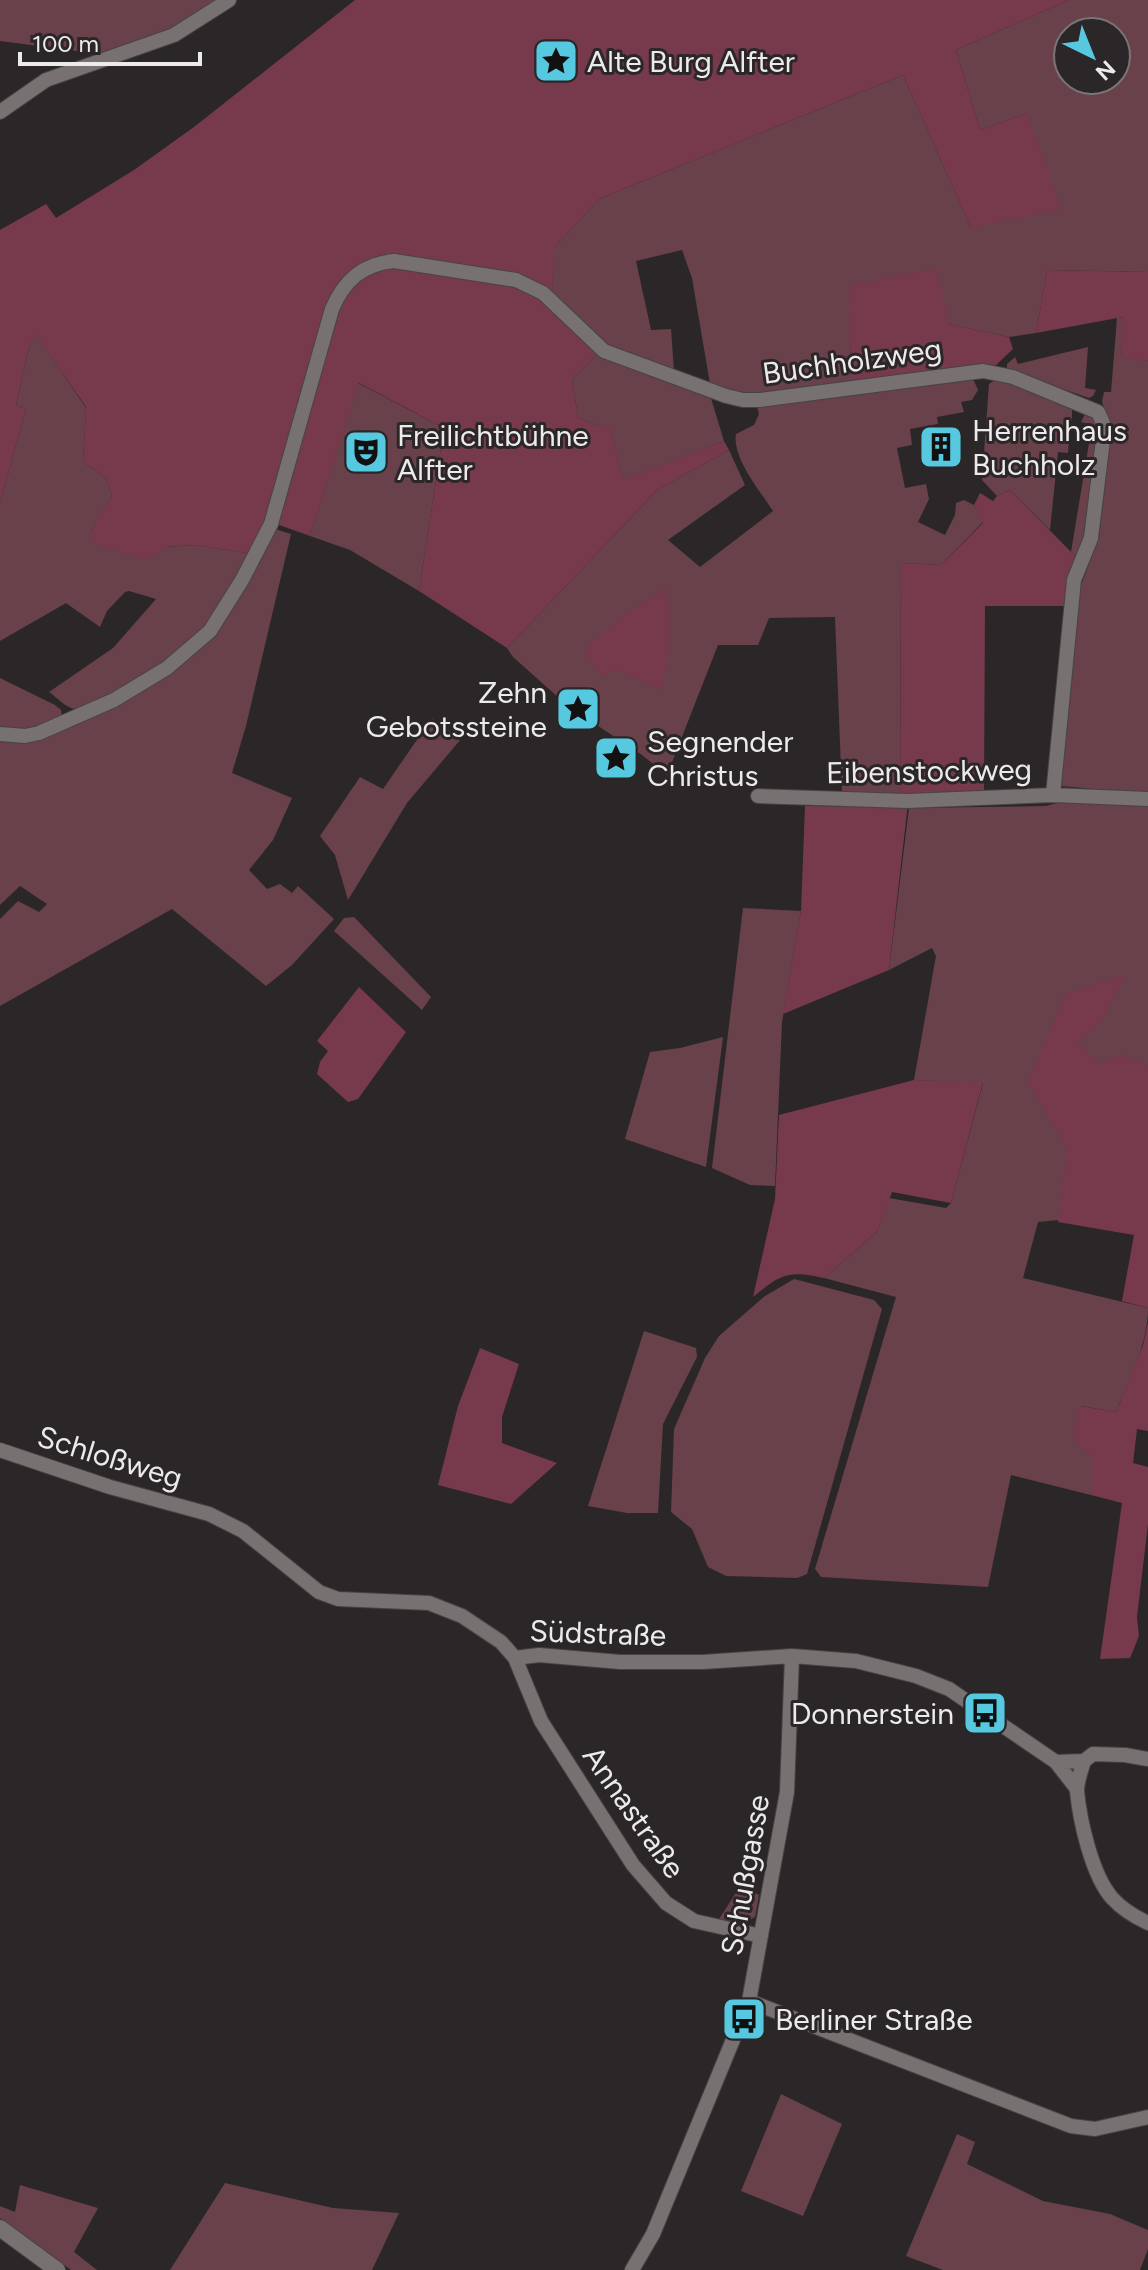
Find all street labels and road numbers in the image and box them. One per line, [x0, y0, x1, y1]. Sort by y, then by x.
street label: Buchholzweg [760, 330, 944, 392]
street label: Eibenstockweg [826, 751, 1032, 791]
street label: Schloßweg [33, 1417, 187, 1497]
street label: Südstraße [529, 1612, 667, 1654]
street label: Annastraße [575, 1739, 693, 1885]
street label: Schußgasse [713, 1792, 777, 1958]

